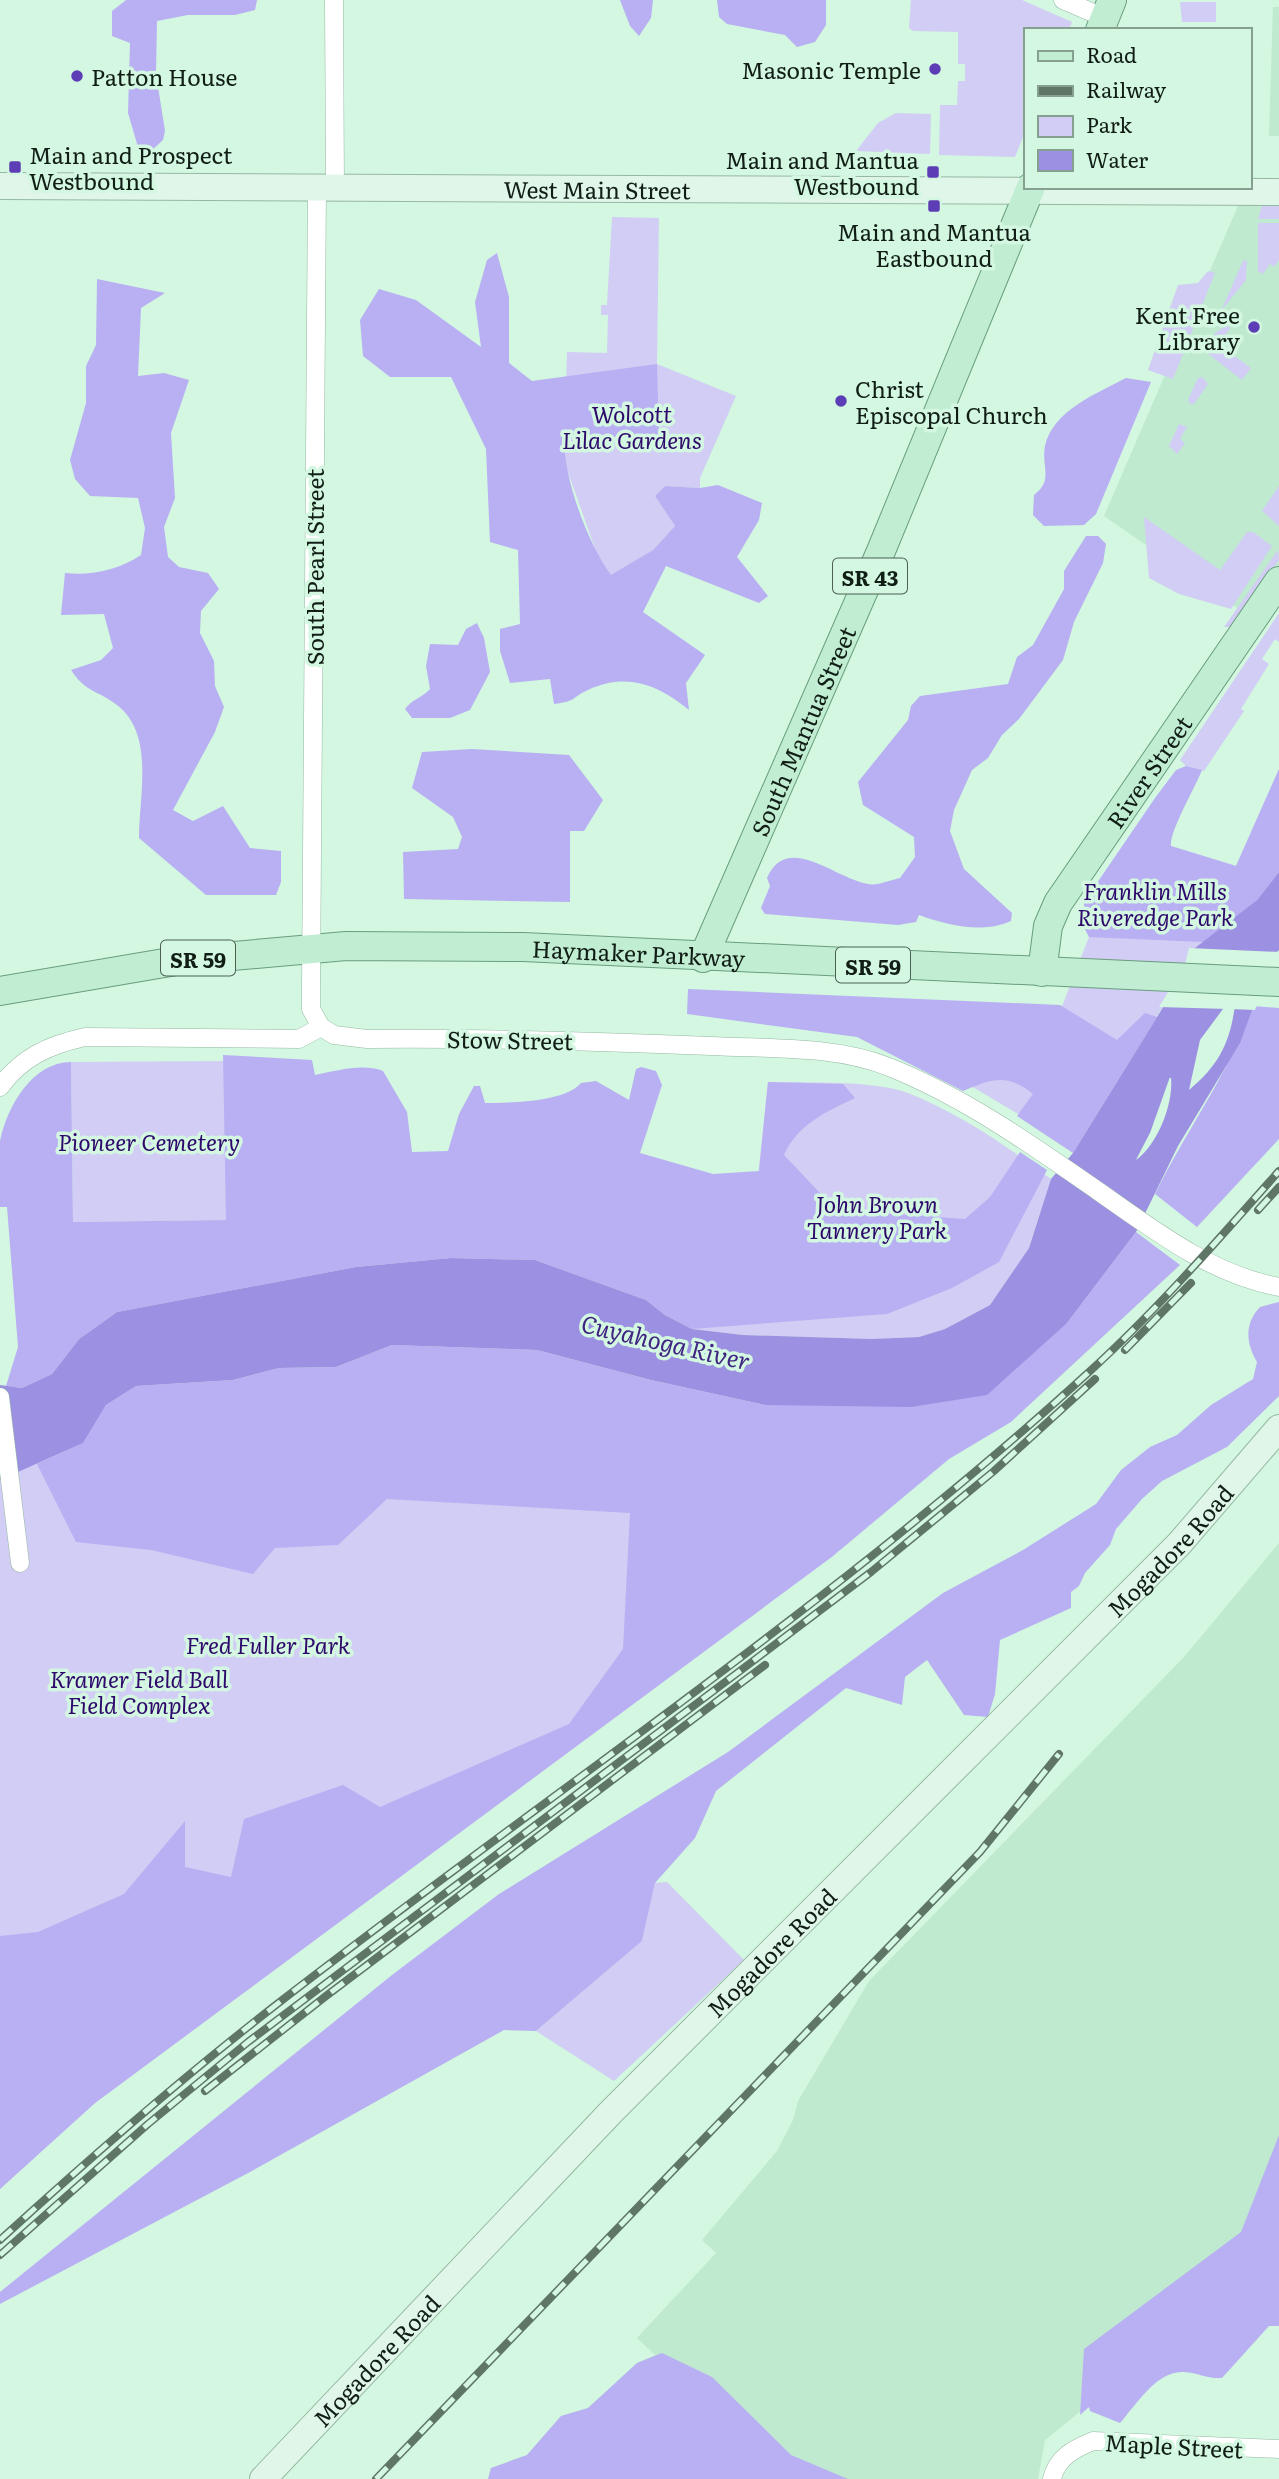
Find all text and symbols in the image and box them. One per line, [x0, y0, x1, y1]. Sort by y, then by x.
legend [1024, 28, 1251, 189]
text: Road [1086, 38, 1137, 69]
place label: Masonic Temple [741, 52, 921, 86]
place label: Patton House [91, 59, 238, 93]
marker: Masonic Temple [927, 61, 943, 77]
marker: Patton House [69, 68, 85, 84]
text: Railway [1086, 73, 1167, 104]
text: Park [1086, 108, 1132, 139]
place label: Main and Prospect Westbound [29, 137, 233, 197]
place label: Main and Mantua Westbound [725, 142, 920, 202]
text: Water [1086, 143, 1148, 174]
marker: Main and Prospect Westbound [7, 159, 23, 175]
marker: Main and Mantua Westbound [925, 164, 941, 180]
street label: West Main Street [503, 171, 691, 206]
marker: Main and Mantua Eastbound [926, 198, 942, 214]
place label: Main and Mantua Eastbound [837, 214, 1031, 274]
place label: Kent Free Library [1135, 297, 1241, 357]
marker: Kent Free Library [1246, 319, 1262, 335]
place label: Christ Episcopal Church [855, 371, 1048, 431]
marker: Christ Episcopal Church [833, 393, 849, 409]
park label: Wolcott Lilac Gardens [562, 396, 702, 456]
street label: South Pearl Street [297, 468, 331, 665]
road number: SR 43 [833, 558, 907, 594]
street label: South Mantua Street [742, 620, 864, 841]
street label: River Street [1098, 708, 1199, 835]
park label: Franklin Mills Riveredge Park [1077, 873, 1234, 933]
street label: Haymaker Parkway [531, 930, 747, 974]
road number: SR 59 [161, 940, 235, 976]
road number: SR 59 [836, 948, 910, 982]
street label: Stow Street [447, 1021, 574, 1057]
park label: Pioneer Cemetery [58, 1124, 240, 1158]
park label: John Brown Tannery Park [807, 1186, 948, 1246]
water label: Cuyahoga River [578, 1305, 754, 1377]
street label: Mogadore Road [1099, 1476, 1241, 1624]
park label: Fred Fuller Park [186, 1627, 351, 1661]
park label: Kramer Field Ball Field Complex [50, 1661, 229, 1721]
street label: Mogadore Road [698, 1880, 843, 2025]
street label: Mogadore Road [305, 2286, 447, 2434]
street label: Maple Street [1104, 2424, 1245, 2466]

